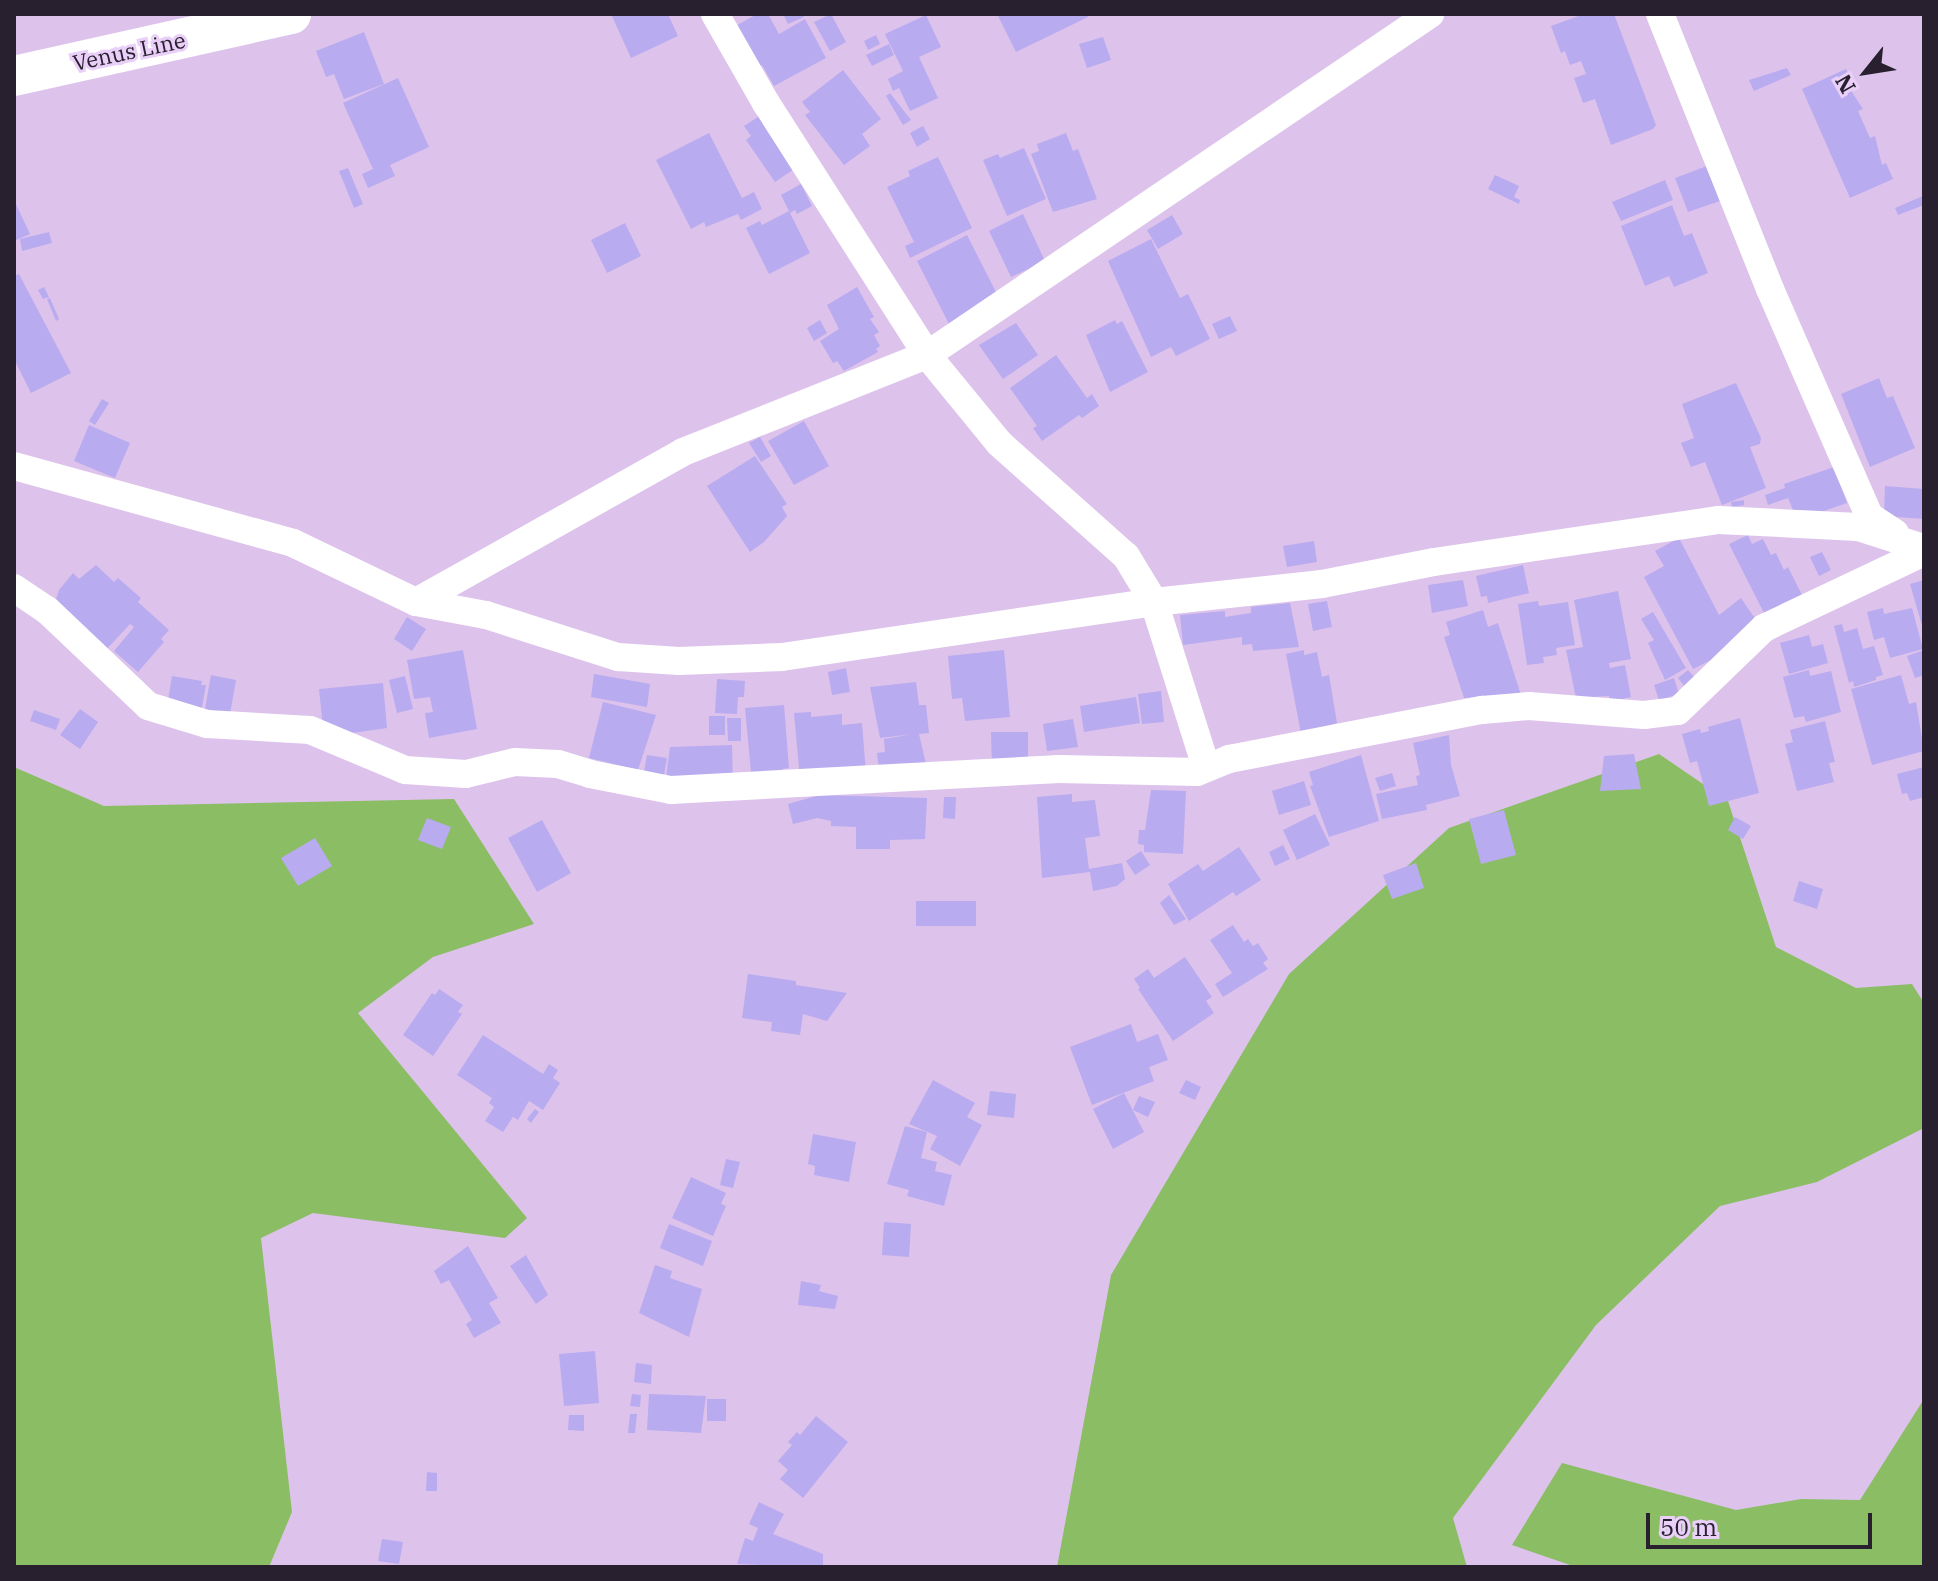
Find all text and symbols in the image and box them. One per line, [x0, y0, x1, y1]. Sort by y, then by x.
street label: Venus Line [70, 26, 188, 76]
north arrow [1826, 32, 1906, 112]
text: N [1828, 69, 1862, 99]
scale bar [1650, 1497, 1876, 1547]
text: 50 m [1660, 1511, 1717, 1543]

